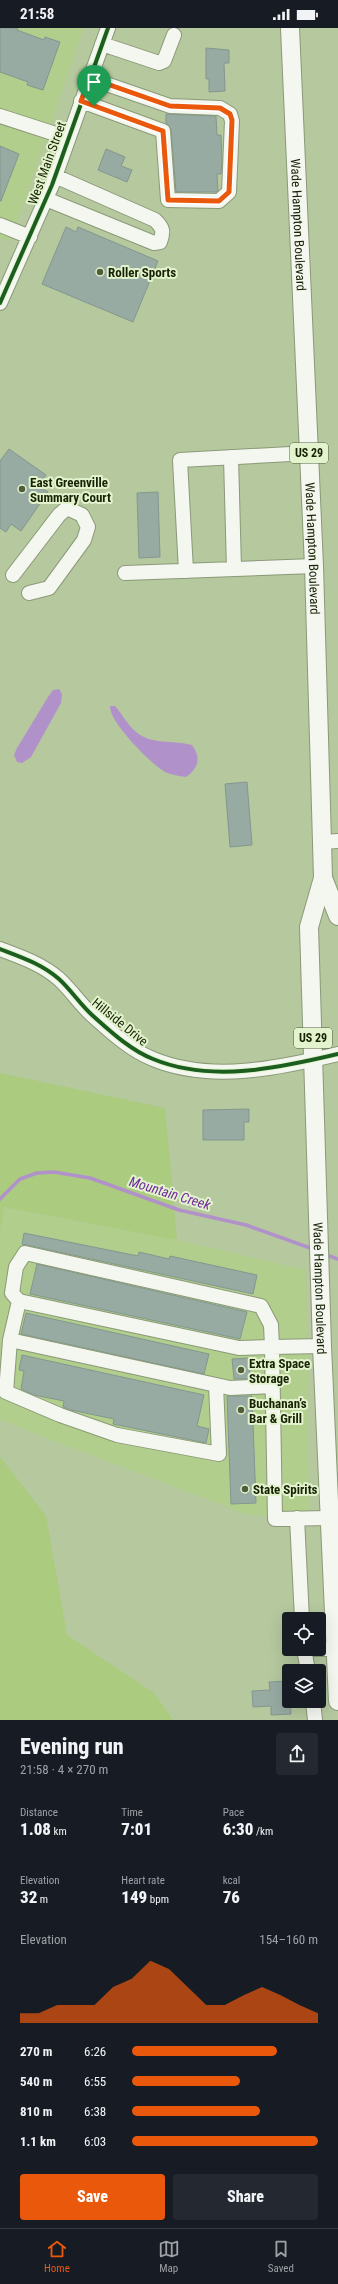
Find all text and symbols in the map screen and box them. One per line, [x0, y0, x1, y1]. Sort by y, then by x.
text: 21:58 [20, 5, 54, 23]
pin [77, 65, 111, 106]
icon: arrive [83, 71, 105, 93]
street label: West Main Street [25, 119, 69, 207]
street label: Wade Hampton Boulevard [288, 158, 309, 291]
place label: Roller Sports [108, 265, 176, 280]
marker: Roller Sports [95, 267, 105, 277]
road number: US 29 [290, 443, 328, 463]
place label: East Greenville Summary Court [30, 475, 111, 505]
street label: Wade Hampton Boulevard [303, 482, 323, 615]
marker: East Greenville Summary Court [17, 484, 27, 494]
street label: Hillside Drive [89, 995, 151, 1049]
road number: US 29 [294, 1028, 332, 1048]
water label: Mountain Creek [127, 1173, 213, 1213]
street label: Wade Hampton Boulevard [311, 1222, 330, 1355]
place label: Extra Space Storage [249, 1356, 310, 1386]
marker: Extra Space Storage [236, 1365, 246, 1375]
place label: Buchanan’s Bar & Grill [249, 1396, 307, 1426]
marker: Buchanan’s Bar & Grill [236, 1405, 246, 1415]
place label: State Spirits [253, 1482, 318, 1497]
marker: State Spirits [240, 1484, 250, 1494]
map controls [282, 1612, 326, 1708]
button: locate [282, 1612, 326, 1656]
button: layers [282, 1664, 326, 1708]
button: share [276, 1733, 318, 1775]
text: Evening run [20, 1734, 124, 1759]
text: 21:58 · 4 × 270 m [20, 1762, 108, 1777]
text: Distance [20, 1806, 58, 1819]
text: Time [121, 1806, 143, 1819]
text: Pace [223, 1806, 244, 1819]
text: 1.08 [20, 1819, 51, 1839]
text: 7:01 [121, 1819, 152, 1839]
text: 6:30 [223, 1819, 253, 1839]
text: km [51, 1825, 67, 1838]
text: /km [253, 1825, 273, 1838]
text: Elevation [20, 1874, 60, 1887]
text: Heart rate [121, 1874, 165, 1887]
text: kcal [223, 1874, 240, 1887]
text: 32 [20, 1887, 37, 1907]
text: 149 [121, 1887, 147, 1907]
text: 76 [223, 1887, 240, 1907]
text: m [37, 1893, 48, 1906]
text: bpm [147, 1893, 169, 1906]
text: Elevation [20, 1932, 67, 1947]
text: 154–160 m [259, 1932, 318, 1947]
text: 270 m [20, 2044, 52, 2059]
text: 6:26 [84, 2044, 106, 2059]
text: 540 m [20, 2074, 52, 2089]
text: 6:55 [84, 2074, 106, 2089]
text: 810 m [20, 2104, 52, 2119]
text: 6:38 [84, 2104, 106, 2119]
text: 1.1 km [20, 2134, 56, 2149]
text: 6:03 [84, 2134, 106, 2149]
button: Save [20, 2174, 165, 2220]
button: Share [173, 2174, 318, 2220]
tab: Home [44, 2238, 70, 2275]
tab: Map [158, 2238, 180, 2275]
tab: Saved [268, 2238, 294, 2275]

